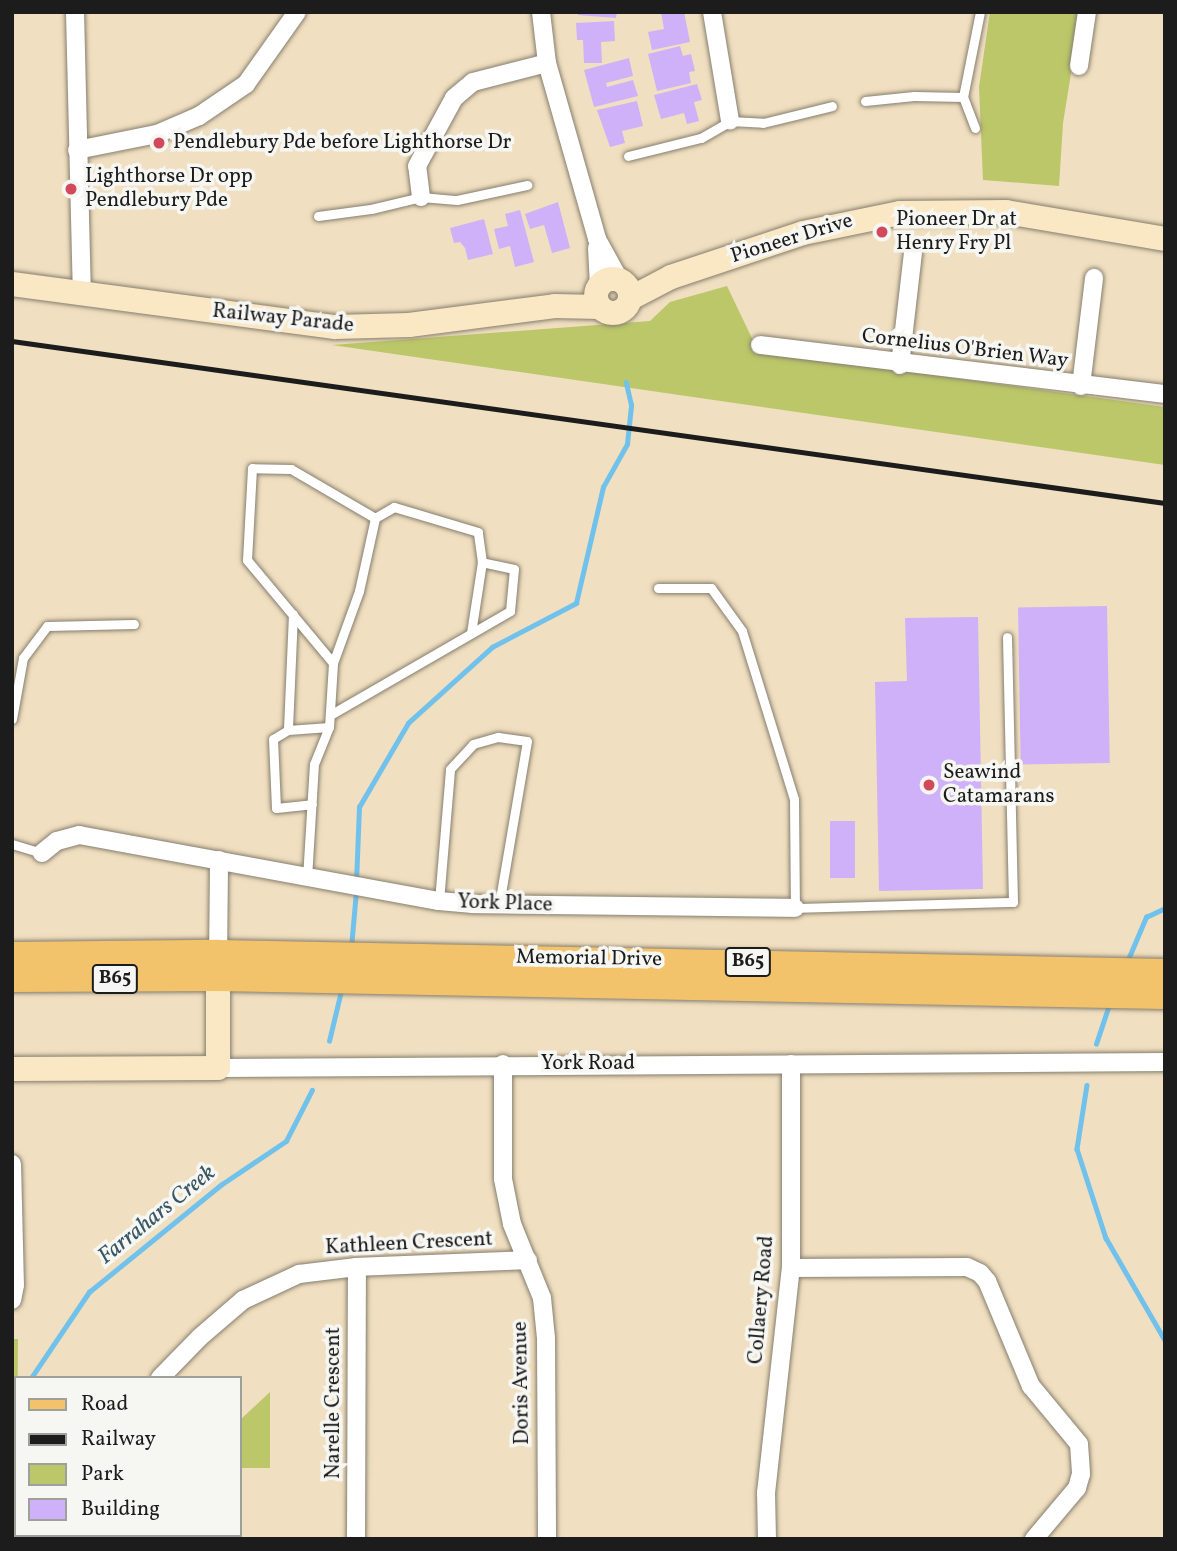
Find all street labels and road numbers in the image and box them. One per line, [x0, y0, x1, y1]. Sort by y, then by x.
street label: Pioneer Drive [728, 208, 856, 270]
street label: Railway Parade [211, 299, 355, 339]
street label: Cornelius O'Brien Way [860, 324, 1070, 374]
street label: York Place [457, 890, 553, 918]
street label: Memorial Drive [516, 945, 662, 973]
road number: B65 [724, 946, 772, 978]
road number: B65 [90, 964, 140, 995]
street label: York Road [541, 1051, 635, 1077]
street label: Kathleen Crescent [325, 1227, 493, 1261]
street label: Collaery Road [744, 1234, 780, 1366]
street label: Doris Avenue [508, 1321, 536, 1445]
street label: Narelle Crescent [321, 1327, 347, 1479]

